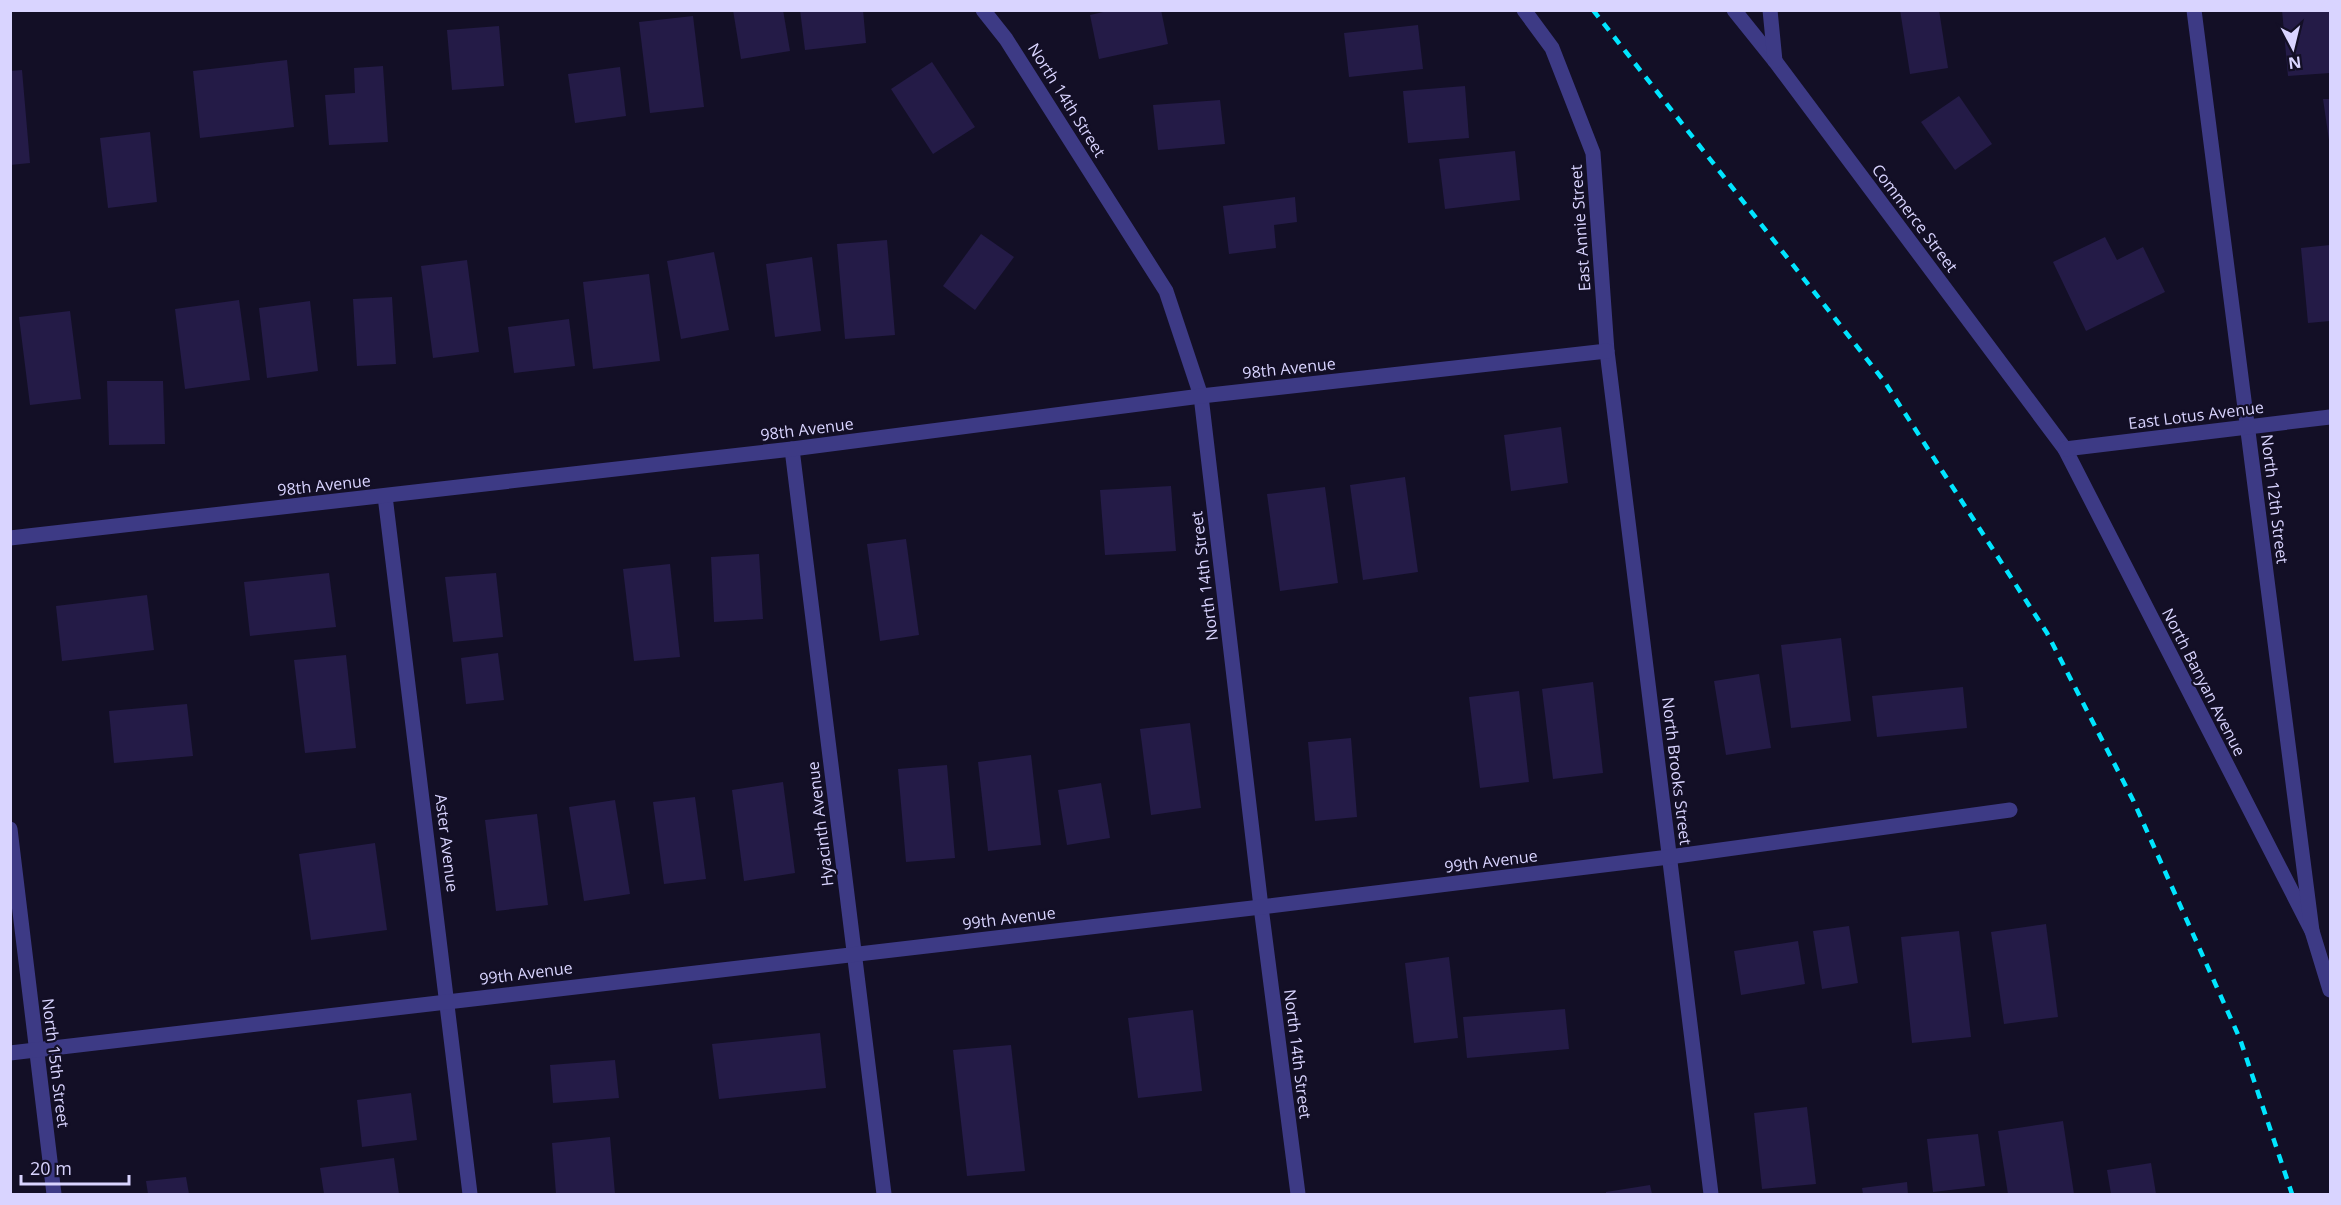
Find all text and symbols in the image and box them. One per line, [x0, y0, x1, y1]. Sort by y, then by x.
north arrow [2263, 18, 2323, 78]
street label: North 14th Street [1023, 39, 1111, 161]
text: N [2287, 51, 2303, 75]
street label: Commerce Street [1867, 159, 1963, 277]
street label: East Annie Street [1565, 164, 1595, 292]
street label: 98th Avenue [1241, 352, 1337, 384]
street label: East Lotus Avenue [2127, 396, 2265, 434]
street label: 98th Avenue [759, 412, 855, 446]
street label: North 12th Street [2256, 433, 2294, 565]
street label: 98th Avenue [276, 469, 372, 501]
street label: North 14th Street [1185, 510, 1223, 642]
street label: North Banyan Avenue [2157, 604, 2251, 760]
street label: North Brooks Street [1657, 696, 1697, 847]
street label: Hyacinth Avenue [801, 760, 839, 888]
street label: Aster Avenue [430, 793, 464, 893]
street label: 99th Avenue [1443, 844, 1539, 878]
street label: 99th Avenue [961, 901, 1057, 935]
street label: 99th Avenue [478, 956, 574, 990]
street label: North 14th Street [1279, 988, 1317, 1120]
street label: North 15th Street [37, 997, 75, 1129]
scale bar [21, 1148, 129, 1186]
text: 20 m [30, 1156, 72, 1180]

